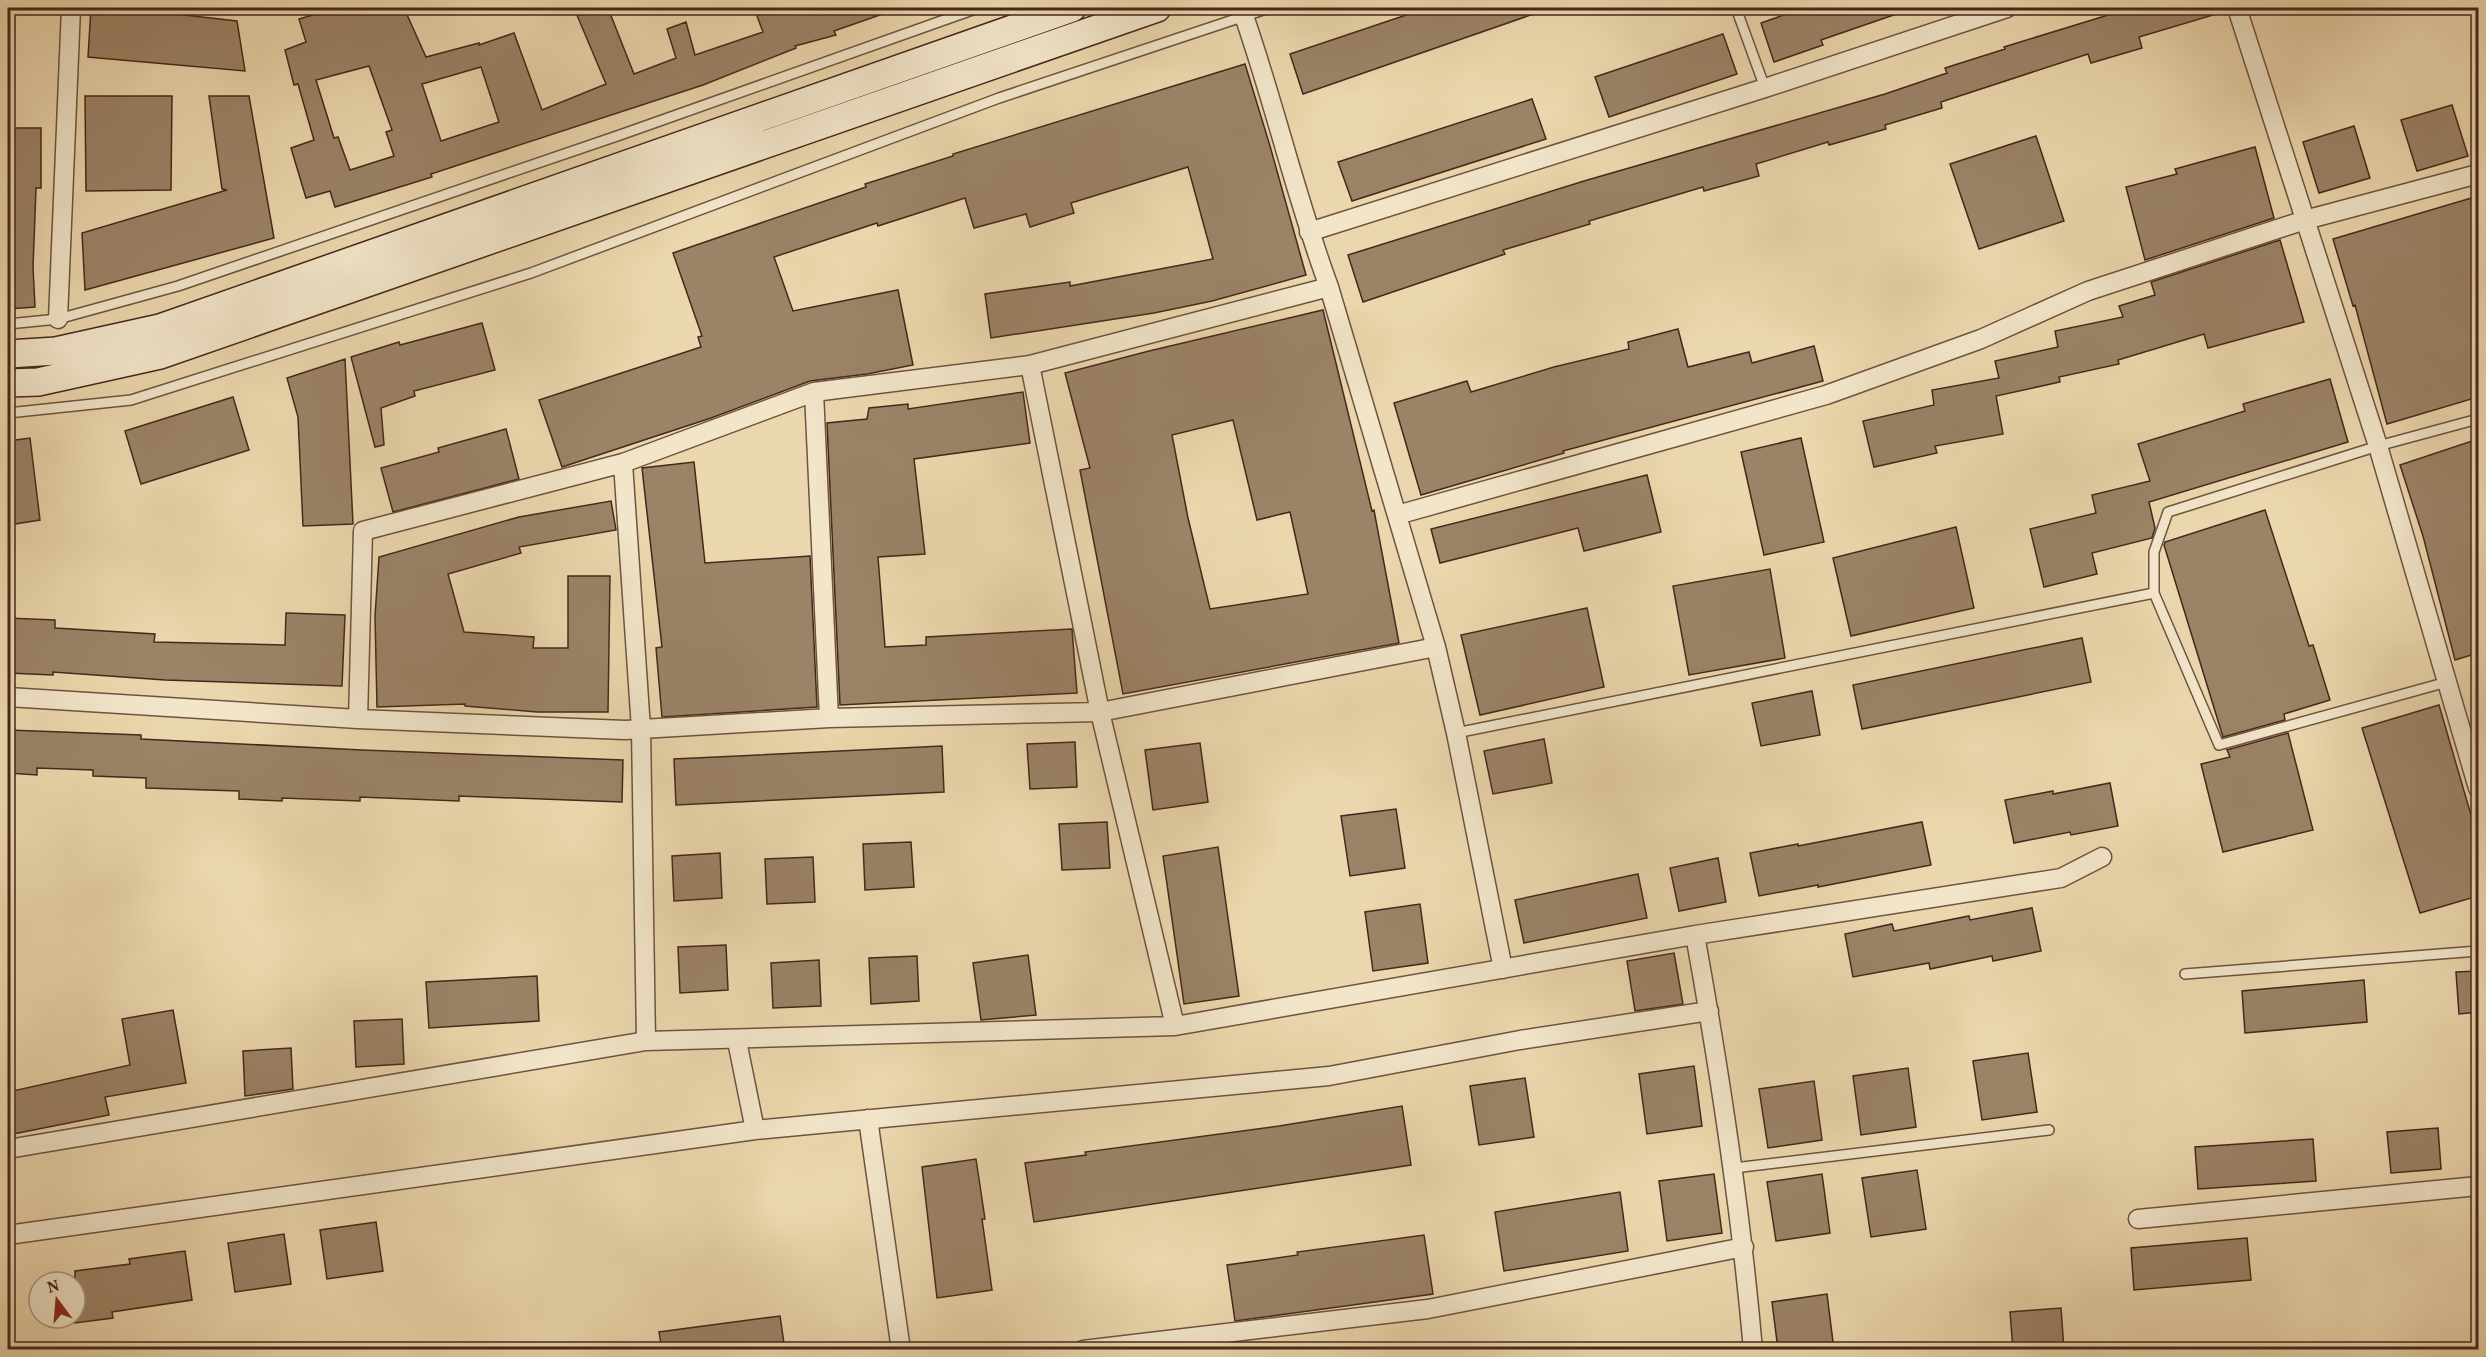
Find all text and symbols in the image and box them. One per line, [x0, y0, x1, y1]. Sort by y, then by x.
north arrow [27, 1270, 87, 1330]
text: N [45, 1275, 62, 1300]

